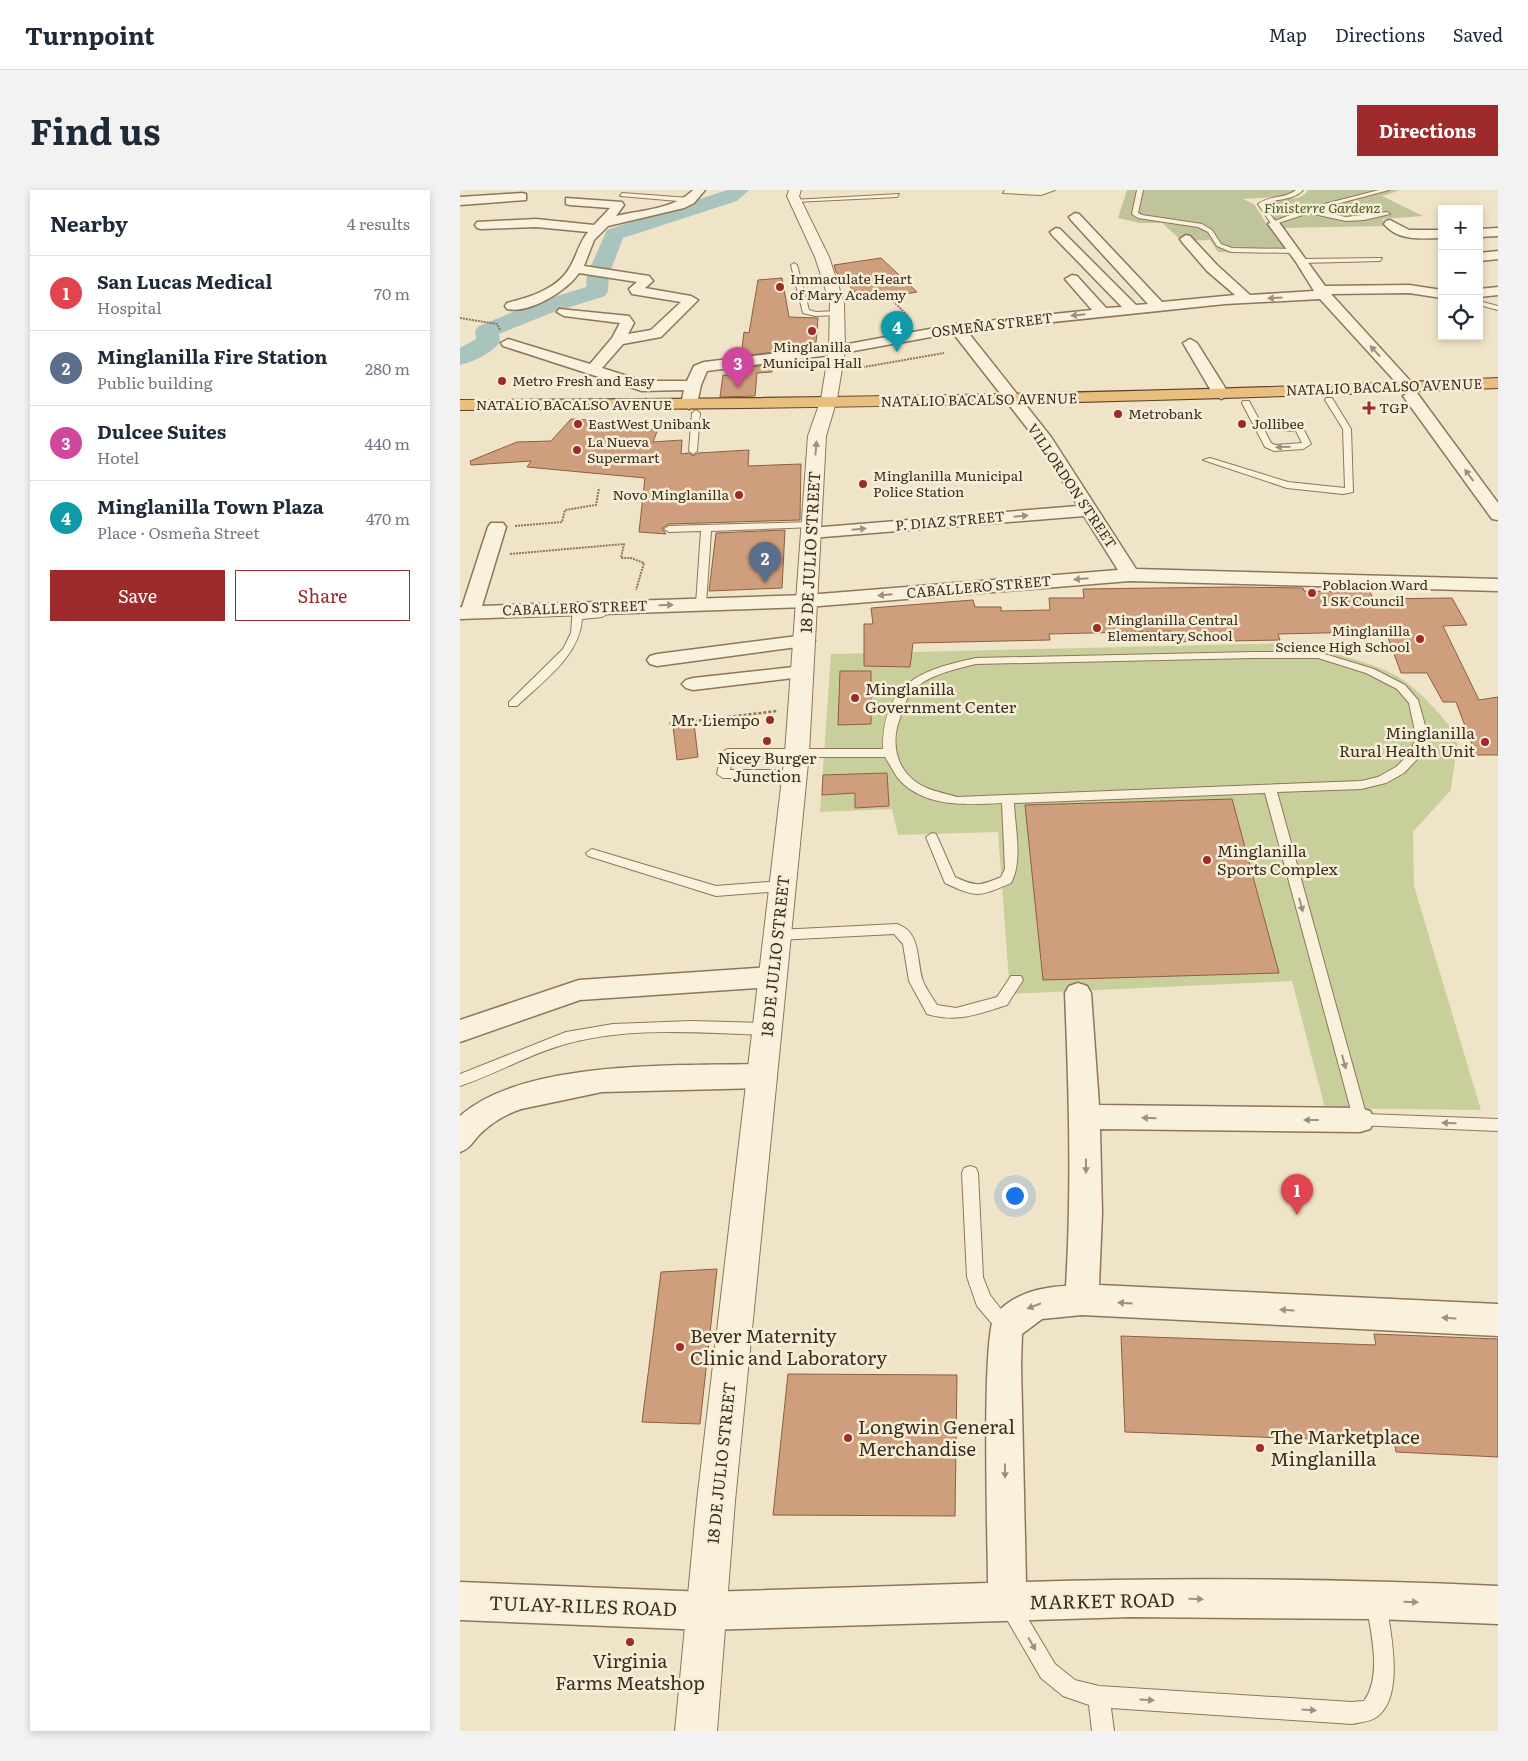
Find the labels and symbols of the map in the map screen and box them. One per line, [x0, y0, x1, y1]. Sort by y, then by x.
park label: Finisterre Gardenz [1264, 197, 1381, 217]
place label: Immaculate Heart of Mary Academy [790, 268, 912, 304]
marker: Immaculate Heart of Mary Academy [774, 281, 786, 293]
one-way arrow [1267, 294, 1283, 302]
street label: OSMEÑA STREET [930, 307, 1054, 341]
pin: 4 [881, 311, 913, 352]
one-way arrow [1070, 311, 1086, 319]
marker: Minglanilla Municipal Hall [806, 325, 818, 337]
place label: Minglanilla Municipal Hall [762, 336, 862, 372]
one-way arrow [1369, 346, 1381, 358]
pin: 3 [722, 347, 754, 388]
place label: Metro Fresh and Easy [512, 370, 655, 390]
street label: NATALIO BACALSO AVENUE [1285, 373, 1483, 399]
marker: Metro Fresh and Easy [496, 375, 508, 387]
street label: NATALIO BACALSO AVENUE [881, 387, 1078, 411]
street label: NATALIO BACALSO AVENUE [476, 394, 672, 414]
place label: TGP [1379, 397, 1409, 417]
marker: TGP [1363, 402, 1375, 414]
place label: Metrobank [1128, 403, 1203, 423]
marker: Metrobank [1112, 408, 1124, 420]
place label: EastWest Unibank [588, 413, 711, 433]
place label: Jollibee [1252, 413, 1304, 433]
marker: EastWest Unibank [572, 418, 584, 430]
marker: Jollibee [1236, 418, 1248, 430]
street label: VILLORDON STREET [1024, 419, 1122, 552]
place label: La Nueva Supermart [587, 431, 660, 467]
one-way arrow [813, 440, 821, 456]
marker: La Nueva Supermart [571, 444, 583, 456]
one-way arrow [1274, 444, 1290, 452]
place label: Minglanilla Municipal Police Station [873, 465, 1023, 501]
one-way arrow [1464, 468, 1474, 482]
street label: 18 DE JULIO STREET [793, 470, 825, 634]
marker: Minglanilla Municipal Police Station [857, 478, 869, 490]
place label: Novo Minglanilla [613, 484, 729, 504]
marker: Novo Minglanilla [733, 489, 745, 501]
street label: P. DIAZ STREET [894, 505, 1006, 535]
one-way arrow [1013, 511, 1029, 519]
one-way arrow [851, 524, 867, 532]
pin: 2 [749, 542, 781, 583]
street label: CABALLERO STREET [906, 570, 1052, 602]
place label: Poblacion Ward 1 SK Council [1322, 574, 1428, 610]
one-way arrow [1073, 575, 1089, 583]
marker: Poblacion Ward 1 SK Council [1306, 587, 1318, 599]
one-way arrow [876, 591, 892, 599]
street label: CABALLERO STREET [502, 594, 648, 620]
one-way arrow [658, 601, 674, 609]
place label: Minglanilla Central Elementary School [1107, 609, 1239, 645]
place label: Minglanilla Science High School [1275, 620, 1410, 656]
marker: Minglanilla Central Elementary School [1091, 622, 1103, 634]
marker: Minglanilla Science High School [1414, 633, 1426, 645]
place label: Minglanilla Government Center [865, 676, 1017, 718]
marker: Minglanilla Government Center [849, 692, 861, 704]
place label: Mr. Liempo [671, 707, 760, 731]
marker: Mr. Liempo [764, 714, 776, 726]
place label: Minglanilla Rural Health Unit [1339, 720, 1476, 762]
marker: Nicey Burger Junction [761, 735, 773, 747]
marker: Minglanilla Rural Health Unit [1479, 736, 1491, 748]
place label: Nicey Burger Junction [717, 745, 817, 787]
place label: Minglanilla Sports Complex [1217, 838, 1339, 880]
marker: Minglanilla Sports Complex [1201, 854, 1213, 866]
street label: 18 DE JULIO STREET [754, 874, 794, 1038]
one-way arrow [1298, 897, 1306, 912]
one-way arrow [1340, 1054, 1348, 1069]
one-way arrow [1140, 1114, 1156, 1122]
one-way arrow [1303, 1116, 1319, 1124]
one-way arrow [1441, 1119, 1457, 1127]
one-way arrow [1082, 1158, 1090, 1174]
pin: 1 [1281, 1174, 1313, 1215]
your location [1002, 1183, 1028, 1209]
one-way arrow [1116, 1298, 1132, 1306]
one-way arrow [1026, 1302, 1041, 1310]
one-way arrow [1279, 1306, 1295, 1314]
one-way arrow [1441, 1313, 1457, 1321]
place label: Bever Maternity Clinic and Laboratory [690, 1321, 887, 1371]
marker: Bever Maternity Clinic and Laboratory [674, 1341, 686, 1353]
street label: 18 DE JULIO STREET [700, 1381, 740, 1545]
place label: Longwin General Merchandise [858, 1412, 1015, 1462]
place label: The Marketplace Minglanilla [1270, 1422, 1420, 1472]
marker: Longwin General Merchandise [842, 1432, 854, 1444]
marker: The Marketplace Minglanilla [1254, 1442, 1266, 1454]
one-way arrow [1001, 1463, 1009, 1479]
street label: MARKET ROAD [1029, 1585, 1175, 1615]
street label: TULAY-RILES ROAD [488, 1588, 678, 1622]
one-way arrow [1188, 1596, 1204, 1604]
one-way arrow [1403, 1598, 1419, 1606]
marker: Virginia Farms Meatshop [624, 1636, 636, 1648]
one-way arrow [1027, 1638, 1036, 1651]
place label: Virginia Farms Meatshop [555, 1646, 705, 1696]
one-way arrow [1140, 1697, 1156, 1705]
one-way arrow [1302, 1707, 1318, 1715]

